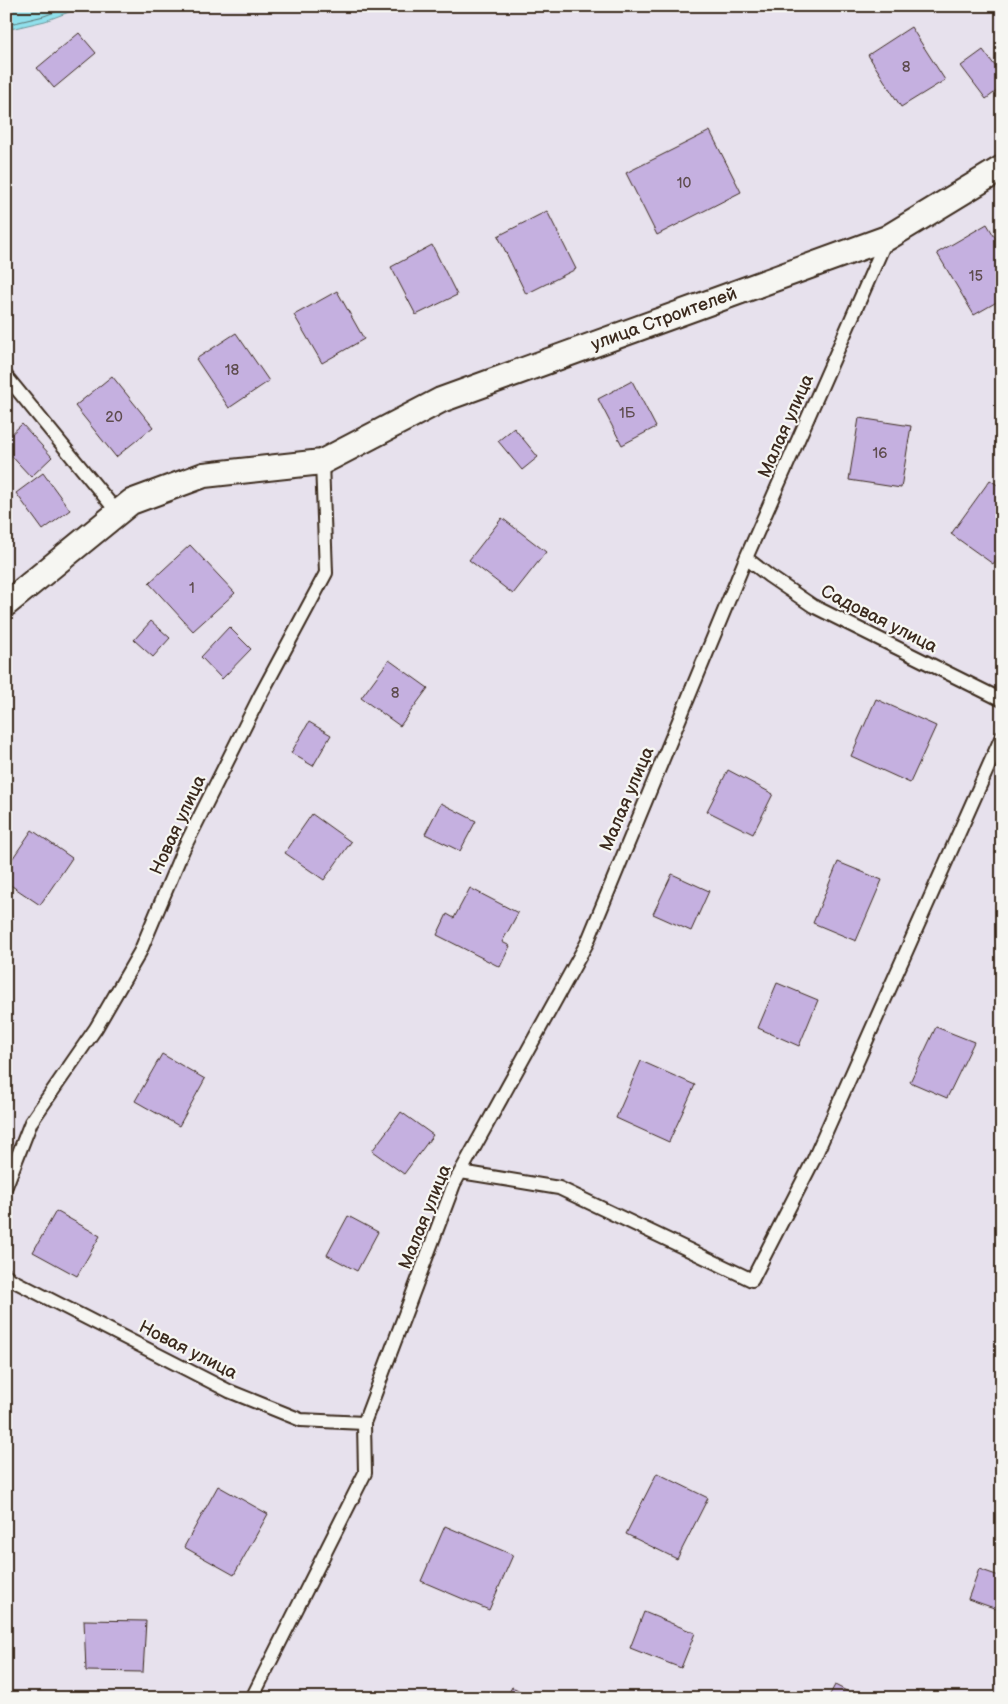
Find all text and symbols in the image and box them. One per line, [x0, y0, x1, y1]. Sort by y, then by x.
house number: 8 [902, 58, 911, 77]
house number: 10 [677, 174, 691, 193]
house number: 15 [969, 267, 983, 286]
street label: улица Строителей [588, 283, 740, 355]
house number: 18 [225, 361, 240, 380]
street label: Малая улица [754, 371, 818, 481]
house number: 1Б [619, 404, 636, 423]
house number: 20 [105, 408, 123, 427]
house number: 16 [873, 444, 887, 463]
house number: 1 [189, 579, 195, 598]
street label: Садовая улица [817, 581, 941, 658]
house number: 8 [391, 684, 400, 703]
street label: Малая улица [596, 743, 659, 854]
street label: Новая улица [146, 772, 210, 878]
street label: Малая улица [394, 1161, 456, 1272]
street label: Новая улица [135, 1316, 241, 1384]

